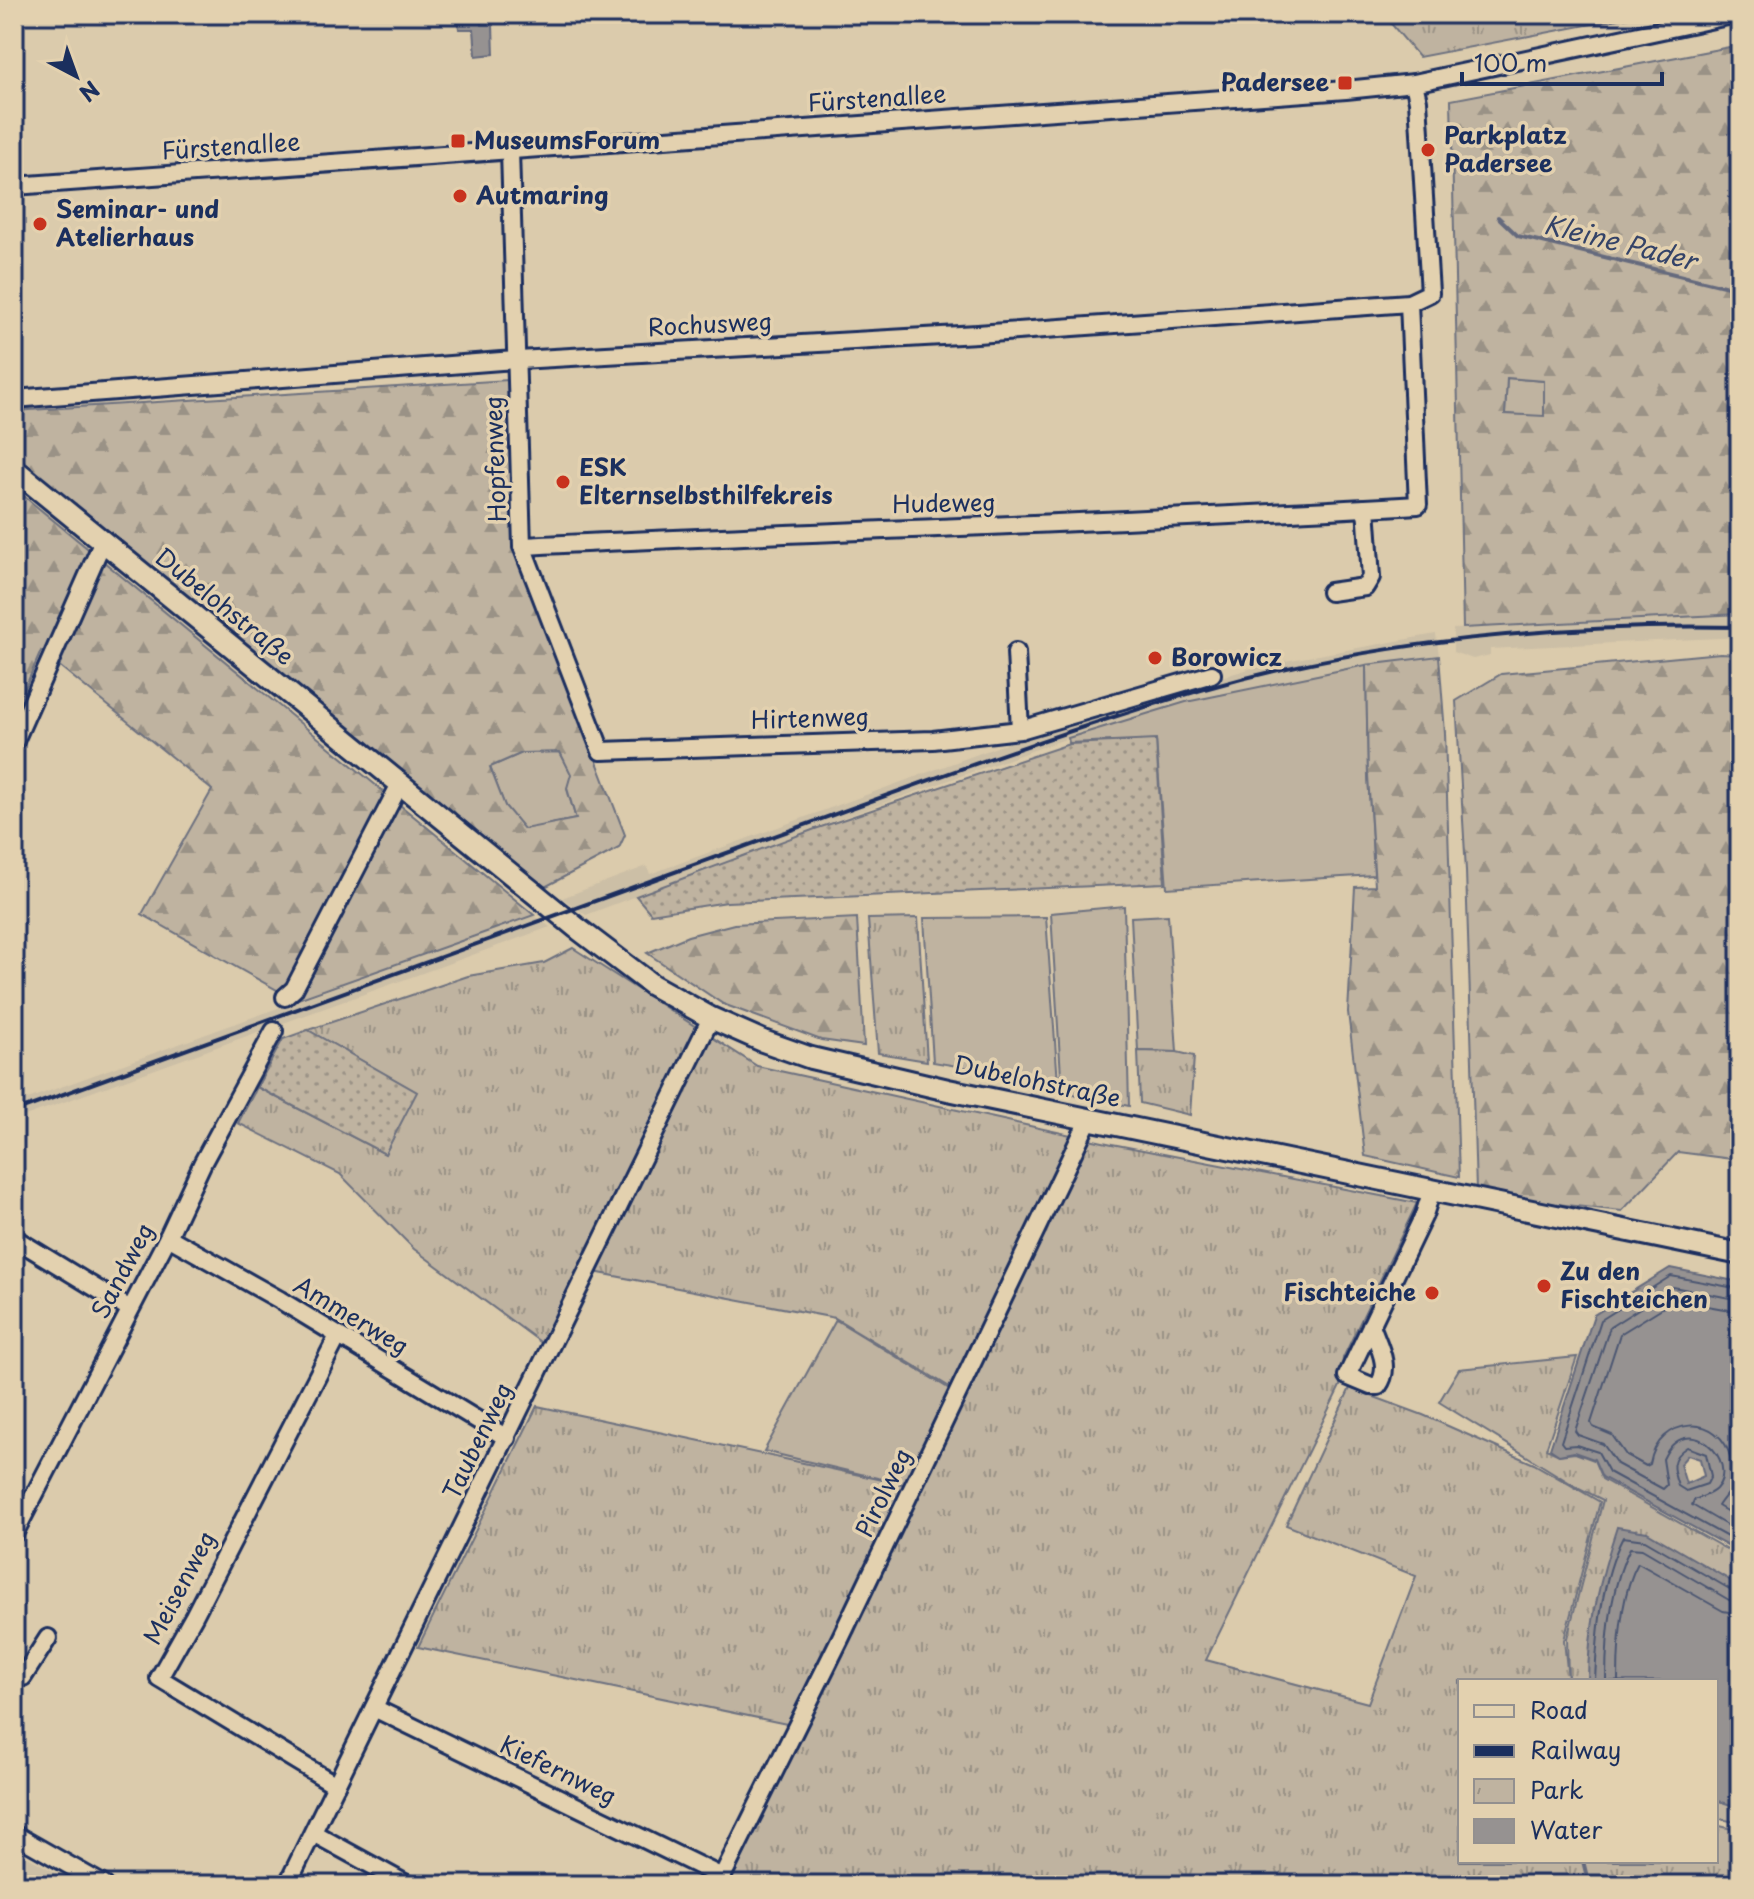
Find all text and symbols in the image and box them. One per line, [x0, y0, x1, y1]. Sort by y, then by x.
north arrow [36, 36, 116, 116]
scale bar [1462, 36, 1662, 86]
text: 100 m [1474, 44, 1547, 80]
place label: Padersee [1221, 63, 1329, 99]
text: N [73, 74, 108, 110]
street label: Fürstenallee [806, 74, 947, 120]
marker: Padersee [1336, 74, 1354, 92]
place label: Parkplatz Padersee [1444, 116, 1567, 180]
place label: MuseumsForum [474, 121, 660, 157]
street label: Fürstenallee [160, 122, 301, 168]
marker: MuseumsForum [449, 132, 467, 150]
marker: Parkplatz Padersee [1419, 141, 1437, 159]
place label: Autmaring [475, 176, 609, 212]
marker: Autmaring [451, 187, 469, 205]
place label: Seminar- und Atelierhaus [56, 190, 219, 254]
water label: Kleine Pader [1540, 204, 1703, 280]
marker: Seminar- und Atelierhaus [31, 215, 49, 233]
street label: Rochusweg [647, 302, 773, 344]
street label: Hopfenweg [474, 395, 514, 523]
place label: ESK Elternselbsthilfekreis [579, 448, 833, 512]
marker: ESK Elternselbsthilfekreis [554, 473, 572, 491]
street label: Hudeweg [892, 483, 996, 521]
street label: Dubelohstraße [148, 538, 303, 673]
place label: Borowicz [1171, 638, 1282, 674]
marker: Borowicz [1146, 649, 1164, 667]
street label: Hirtenweg [750, 697, 870, 737]
street label: Dubelohstraße [951, 1045, 1124, 1115]
street label: Sandweg [81, 1216, 162, 1324]
place label: Zu den Fischteichen [1560, 1252, 1708, 1316]
street label: Ammerweg [288, 1266, 416, 1363]
place label: Fischteiche [1283, 1273, 1416, 1309]
marker: Zu den Fischteichen [1535, 1277, 1553, 1295]
marker: Fischteiche [1423, 1284, 1441, 1302]
street label: Taubenweg [432, 1376, 520, 1505]
street label: Pirolweg [845, 1441, 919, 1543]
street label: Meisenweg [133, 1524, 223, 1650]
legend [1458, 1679, 1718, 1863]
text: Road [1530, 1691, 1588, 1727]
street label: Kiefernweg [494, 1725, 623, 1813]
text: Railway [1530, 1731, 1621, 1767]
text: Park [1530, 1771, 1584, 1807]
text: Water [1530, 1811, 1603, 1847]

